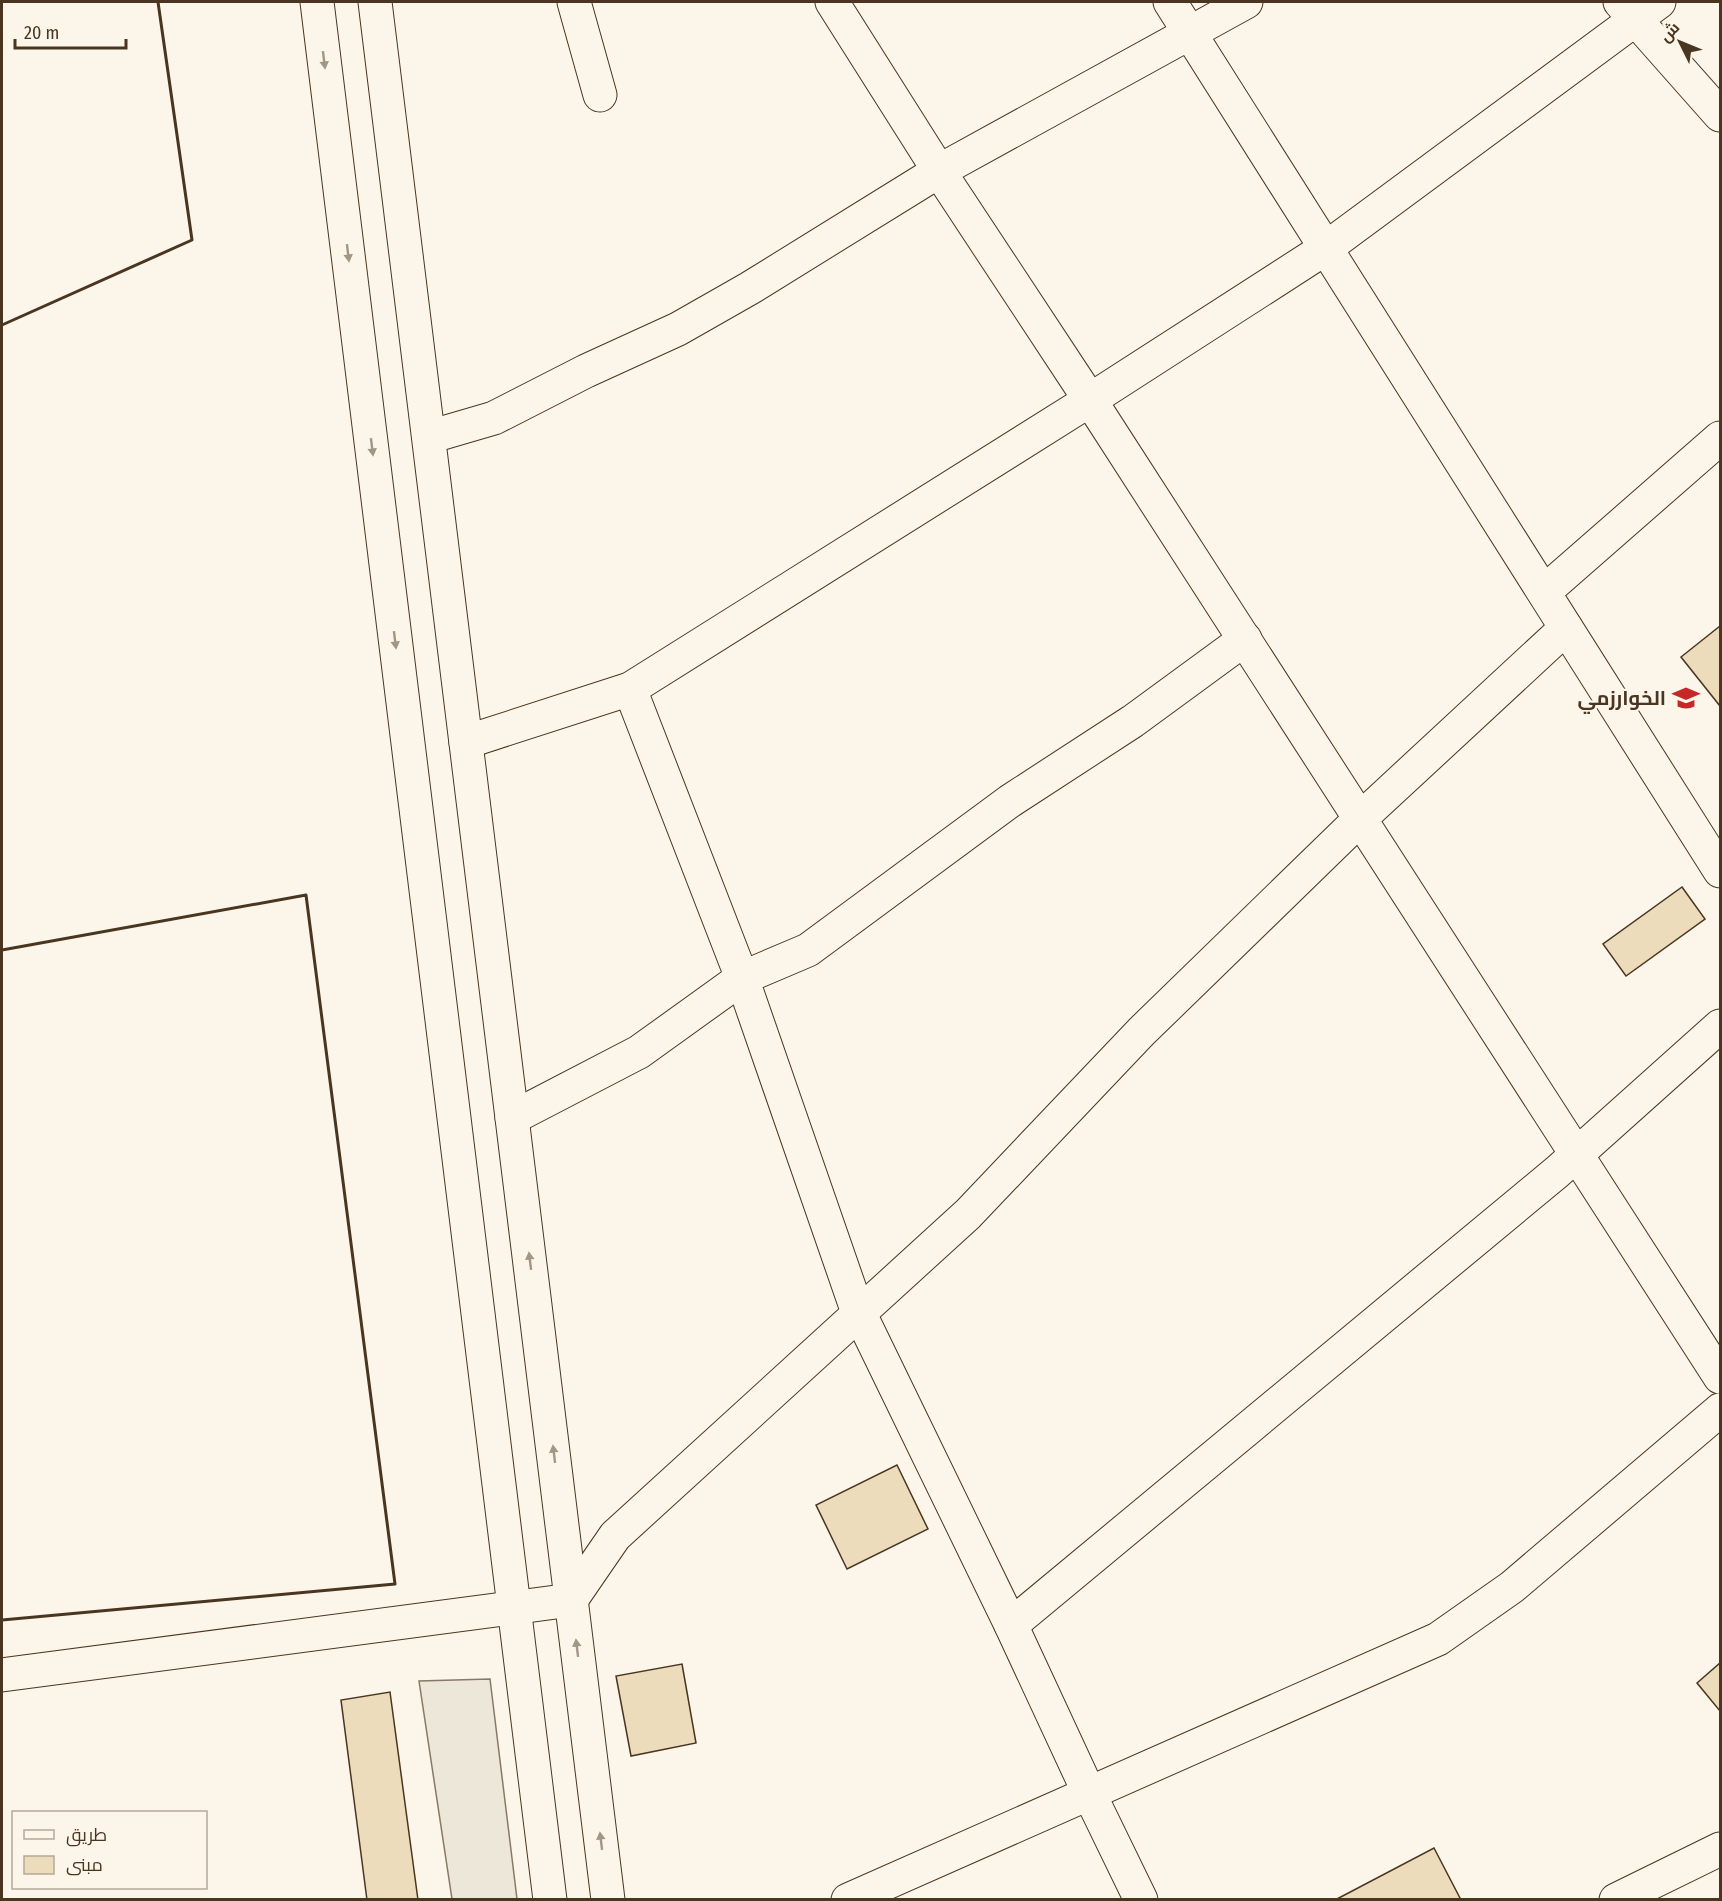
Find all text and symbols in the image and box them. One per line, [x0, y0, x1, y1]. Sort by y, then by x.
scale bar [15, 12, 126, 50]
north arrow [1650, 12, 1710, 72]
text: ش [1655, 18, 1683, 46]
text: 20 m [24, 22, 59, 44]
one-way arrow [319, 50, 329, 69]
one-way arrow [343, 244, 353, 263]
one-way arrow [367, 437, 376, 456]
one-way arrow [391, 631, 400, 650]
school or university icon: الخوارزمي [1671, 683, 1701, 713]
place label: الخوارزمي [1577, 686, 1666, 714]
one-way arrow [525, 1251, 534, 1270]
one-way arrow [549, 1445, 558, 1464]
one-way arrow [573, 1638, 582, 1657]
legend [12, 1811, 207, 1889]
text: طريق [66, 1824, 107, 1847]
one-way arrow [596, 1832, 606, 1851]
text: مبنى [66, 1854, 103, 1876]

